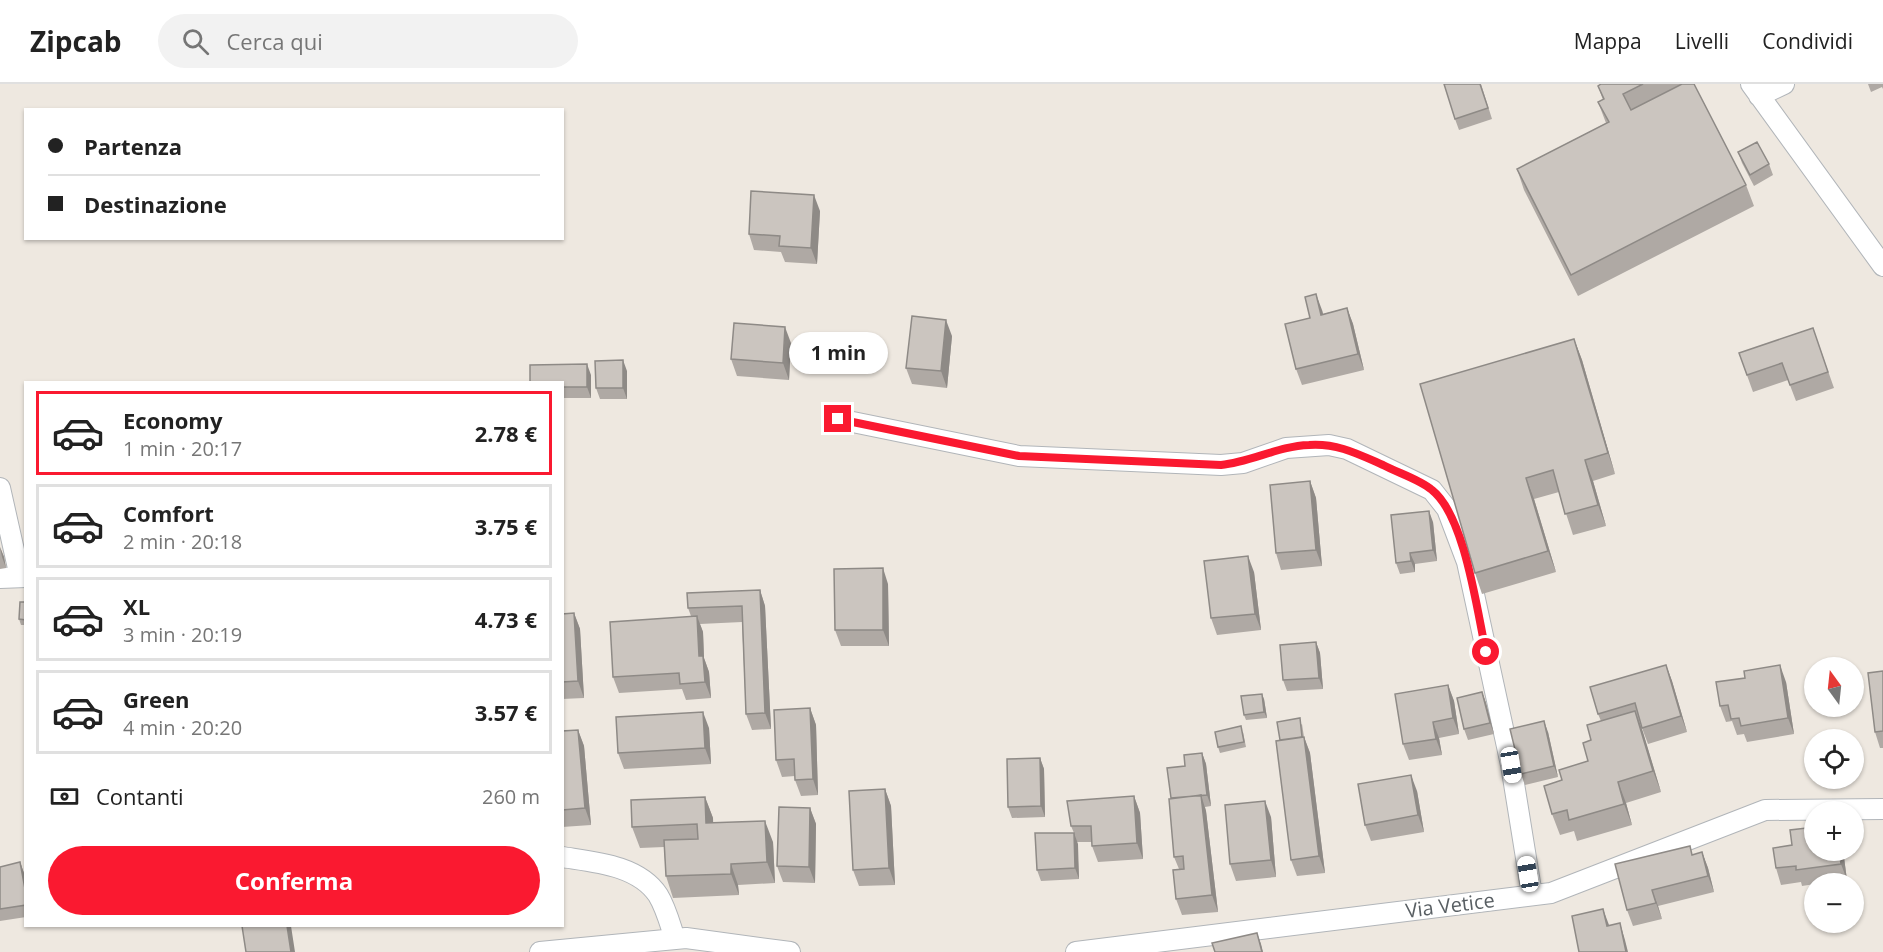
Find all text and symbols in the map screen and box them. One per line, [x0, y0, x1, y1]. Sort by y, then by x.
search box [158, 14, 578, 68]
text: Zipcab [30, 22, 122, 60]
icon: search [179, 25, 212, 58]
text: Cerca qui [227, 26, 323, 56]
text: Mappa [1574, 27, 1642, 55]
text: Livelli [1675, 27, 1729, 55]
text: Condividi [1762, 27, 1853, 55]
text: Partenza [84, 131, 182, 161]
text: Destinazione [84, 189, 227, 219]
callout: 1 min [788, 332, 888, 374]
text: 1 min [811, 339, 866, 366]
text: Economy [123, 405, 222, 435]
route end [824, 405, 851, 432]
icon: car [51, 406, 105, 460]
text: 2.78 € [475, 418, 537, 448]
text: 1 min · 20:17 [123, 435, 242, 462]
text: Comfort [123, 498, 214, 528]
icon: car [51, 499, 105, 553]
text: 3.75 € [475, 511, 537, 541]
text: 2 min · 20:18 [123, 528, 242, 555]
text: XL [123, 591, 150, 621]
icon: car [51, 592, 105, 646]
text: 4.73 € [475, 604, 537, 634]
text: 3 min · 20:19 [123, 621, 242, 648]
route start [1472, 638, 1499, 665]
north arrow [1804, 657, 1864, 717]
map controls [1804, 657, 1864, 933]
text: Green [123, 684, 189, 714]
icon: car [51, 685, 105, 739]
text: 3.57 € [475, 697, 537, 727]
text: 4 min · 20:20 [123, 714, 242, 741]
button: locate [1804, 729, 1864, 789]
car [1499, 746, 1523, 784]
icon: cash [48, 780, 81, 813]
text: Contanti [96, 781, 184, 811]
text: 260 m [482, 783, 540, 810]
button: + [1804, 801, 1864, 861]
button: Conferma [48, 846, 540, 915]
car [1516, 855, 1540, 893]
button: − [1804, 873, 1864, 933]
street label: Via Vetice [1404, 886, 1496, 924]

